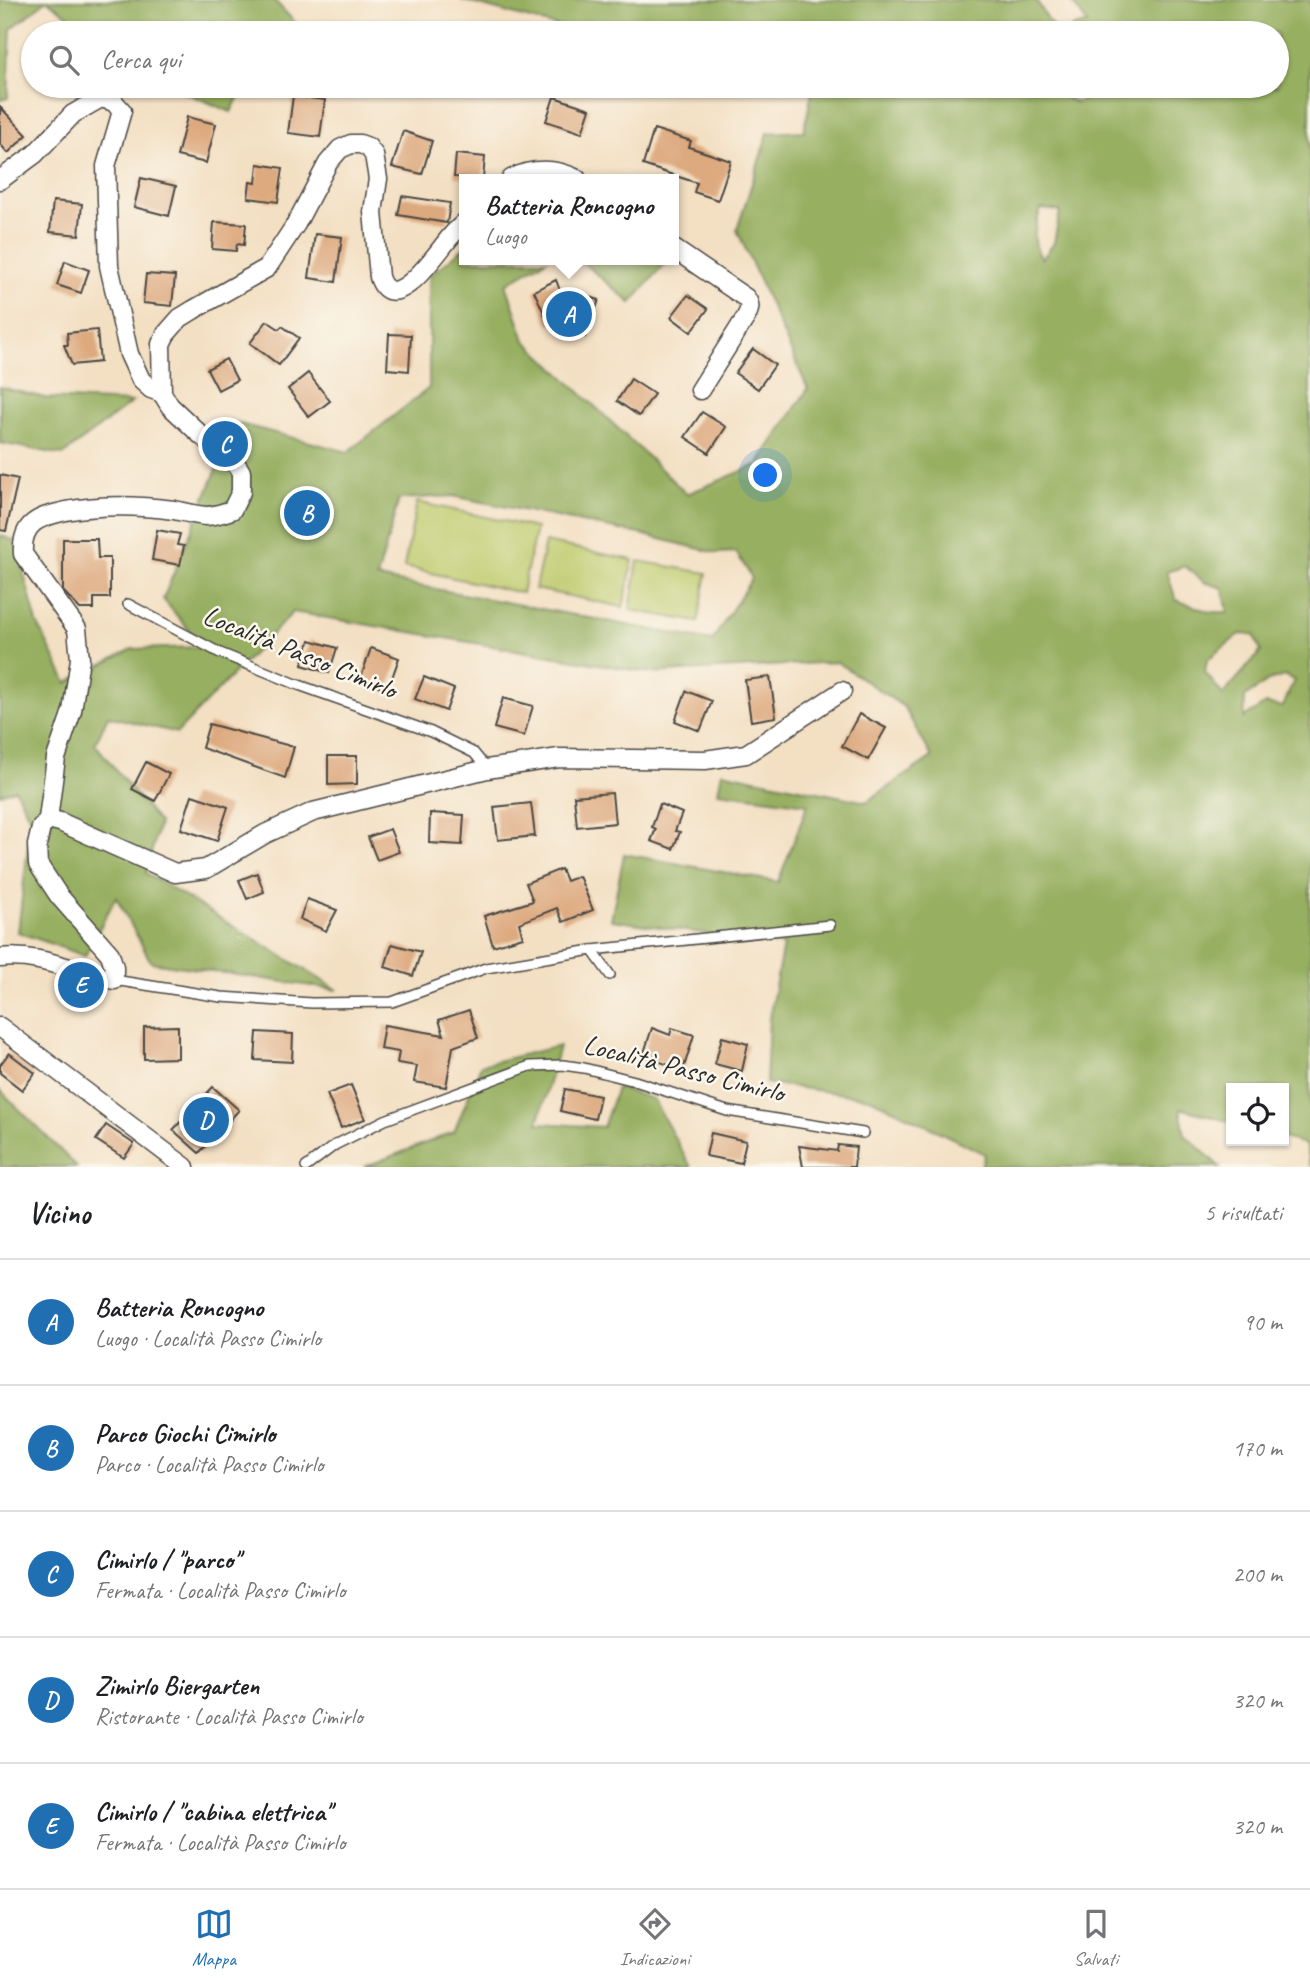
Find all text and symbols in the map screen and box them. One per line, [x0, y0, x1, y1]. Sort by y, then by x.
search box [21, 21, 1289, 98]
icon: search [45, 41, 83, 79]
text: Cerca qui [101, 43, 181, 76]
popup [459, 174, 679, 265]
text: Batteria Roncogno [485, 189, 653, 222]
text: Luogo [485, 222, 527, 251]
pin: A [546, 288, 592, 340]
pin: C [202, 418, 248, 470]
your location [748, 458, 782, 492]
pin: B [284, 487, 330, 539]
street label: Località Passo Cimirlo [198, 597, 405, 708]
pin: E [58, 959, 104, 1011]
street label: Località Passo Cimirlo [580, 1026, 791, 1111]
map controls [1226, 1083, 1289, 1146]
button: locate [1226, 1083, 1289, 1146]
pin: D [183, 1094, 229, 1146]
text: Vicino [28, 1194, 90, 1232]
text: 5 risultati [1204, 1198, 1282, 1227]
text: Batteria Roncogno [95, 1291, 263, 1324]
text: A [45, 1308, 57, 1337]
text: 90 m [1243, 1308, 1282, 1337]
text: Luogo · Località Passo Cimirlo [95, 1324, 321, 1353]
text: Parco Giochi Cimirlo [95, 1417, 275, 1450]
text: B [45, 1434, 57, 1463]
text: 170 m [1233, 1434, 1282, 1463]
text: Parco · Località Passo Cimirlo [95, 1450, 323, 1479]
text: Cimirlo / "parco" [95, 1543, 239, 1576]
text: C [46, 1560, 56, 1589]
text: 200 m [1233, 1560, 1282, 1589]
text: Fermata · Località Passo Cimirlo [95, 1576, 345, 1605]
text: Zimirlo Biergarten [95, 1669, 259, 1702]
text: D [44, 1686, 58, 1715]
text: 320 m [1233, 1686, 1282, 1715]
text: Ristorante · Località Passo Cimirlo [95, 1702, 363, 1731]
text: Cimirlo / "cabina elettrica" [95, 1795, 331, 1828]
text: E [45, 1812, 57, 1841]
text: 320 m [1233, 1812, 1282, 1841]
text: Fermata · Località Passo Cimirlo [95, 1828, 345, 1857]
tab: Mappa [192, 1905, 236, 1971]
tab: Indicazioni [620, 1905, 690, 1971]
tab: Salvati [1074, 1905, 1118, 1971]

